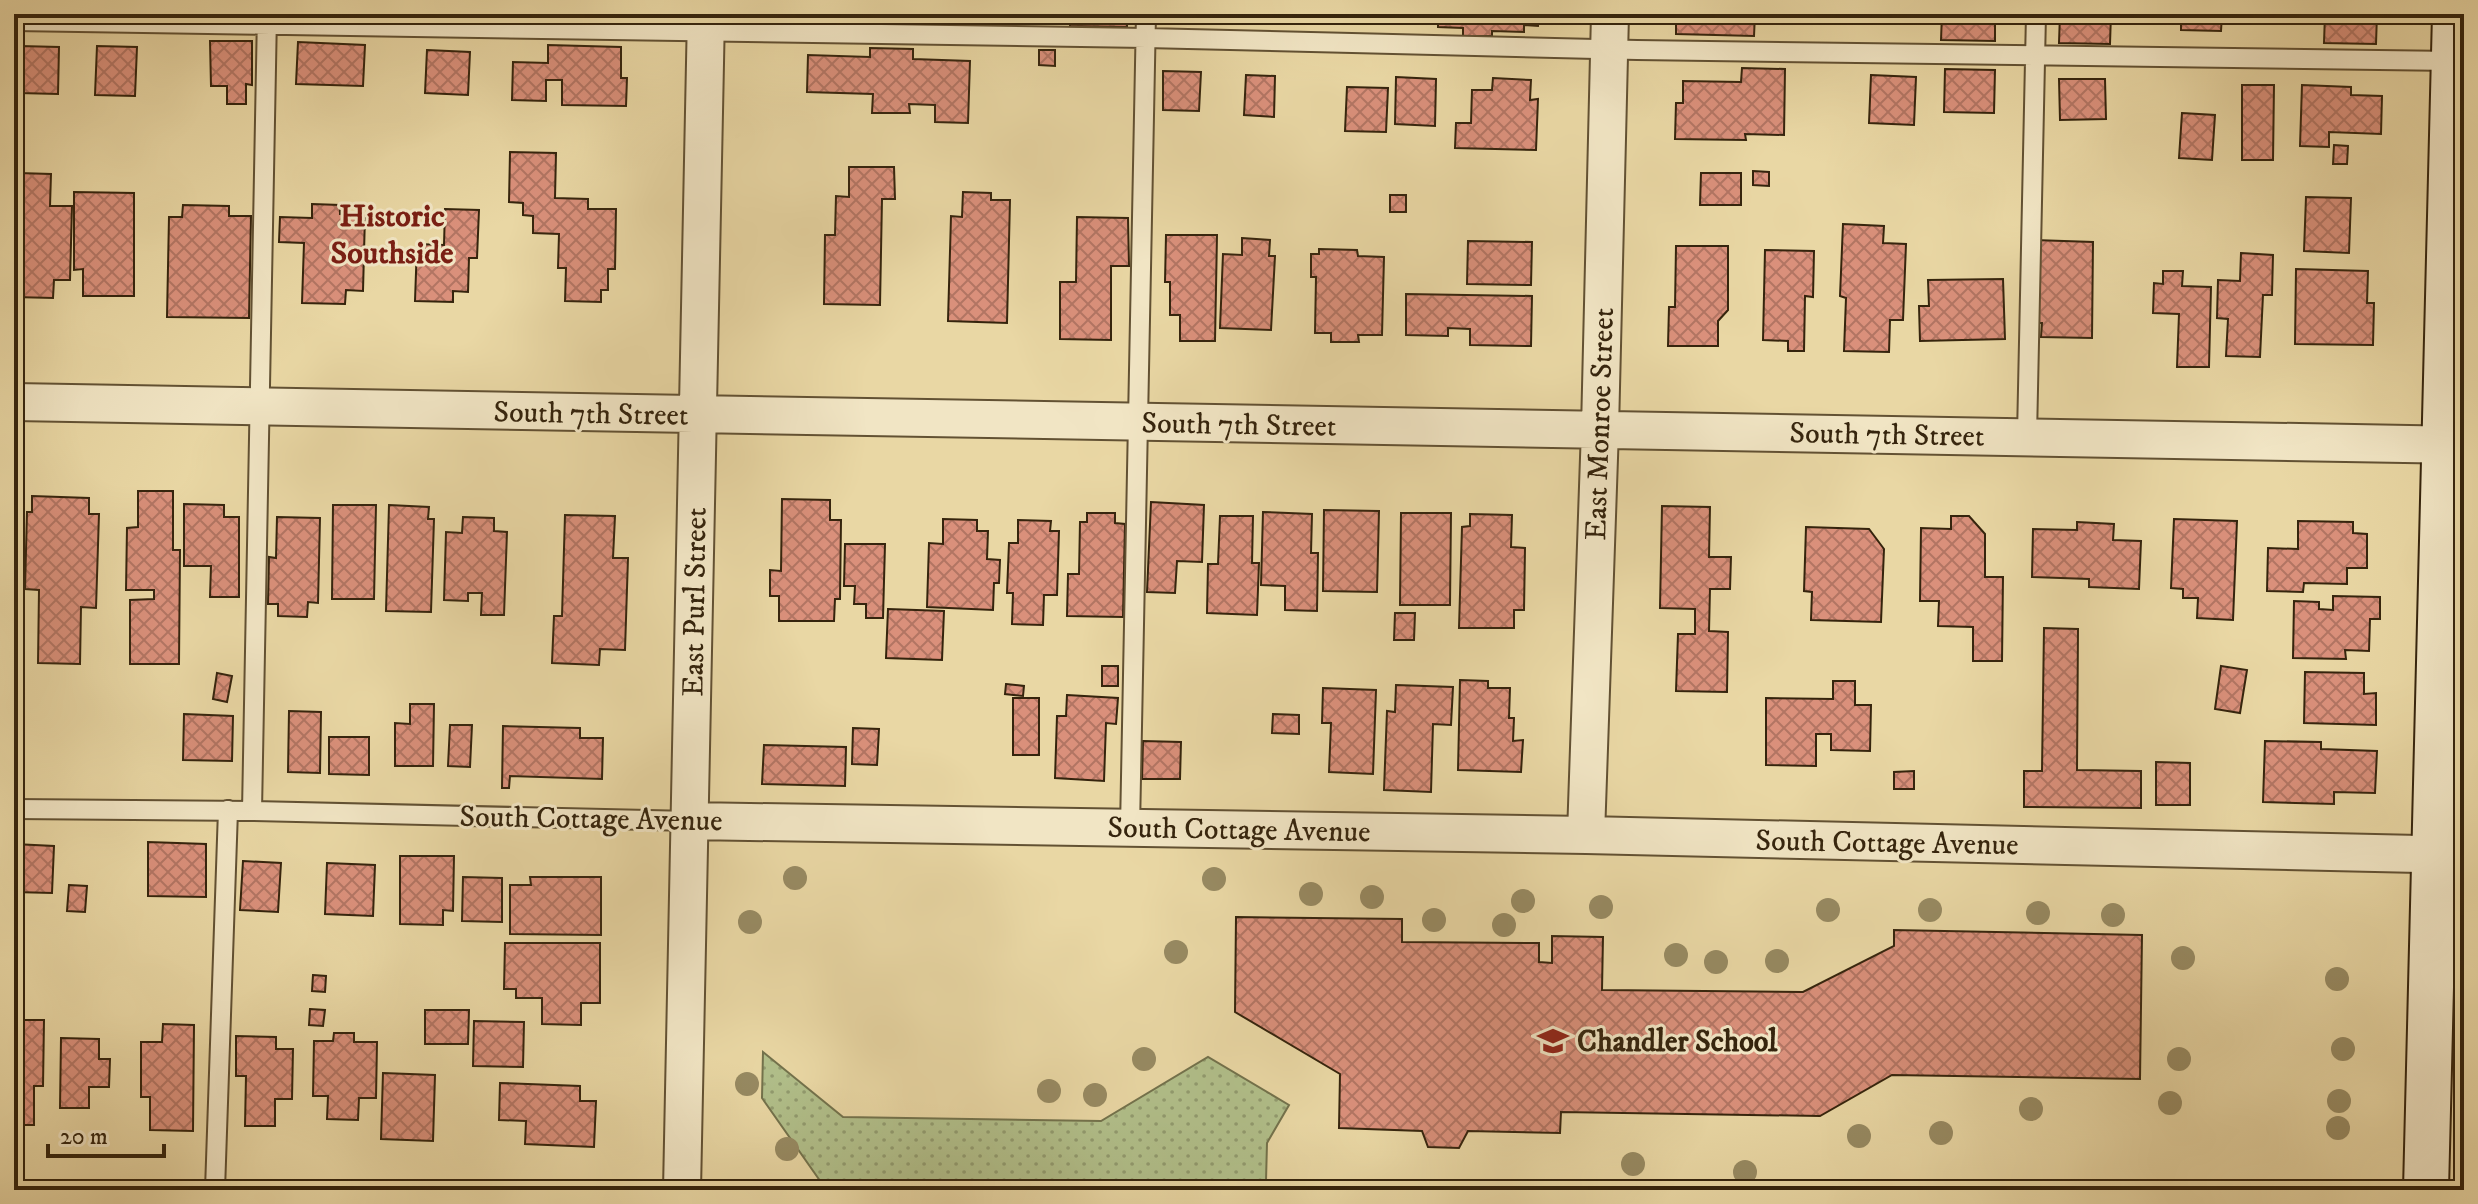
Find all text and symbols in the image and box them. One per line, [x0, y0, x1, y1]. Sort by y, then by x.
district label: Historic Southside [331, 197, 453, 274]
street label: East Monroe Street [1578, 307, 1623, 541]
street label: South 7th Street [493, 394, 689, 435]
street label: South 7th Street [1141, 405, 1337, 446]
street label: South 7th Street [1789, 415, 1985, 456]
street label: East Purl Street [675, 507, 716, 697]
street label: South Cottage Avenue [459, 799, 723, 840]
street label: South Cottage Avenue [1107, 810, 1371, 851]
street label: South Cottage Avenue [1755, 823, 2019, 864]
school or university icon: Chandler School [1536, 1024, 1570, 1058]
place label: Chandler School [1577, 1024, 1778, 1061]
scale bar [48, 1108, 164, 1158]
text: 20 m [60, 1122, 108, 1152]

